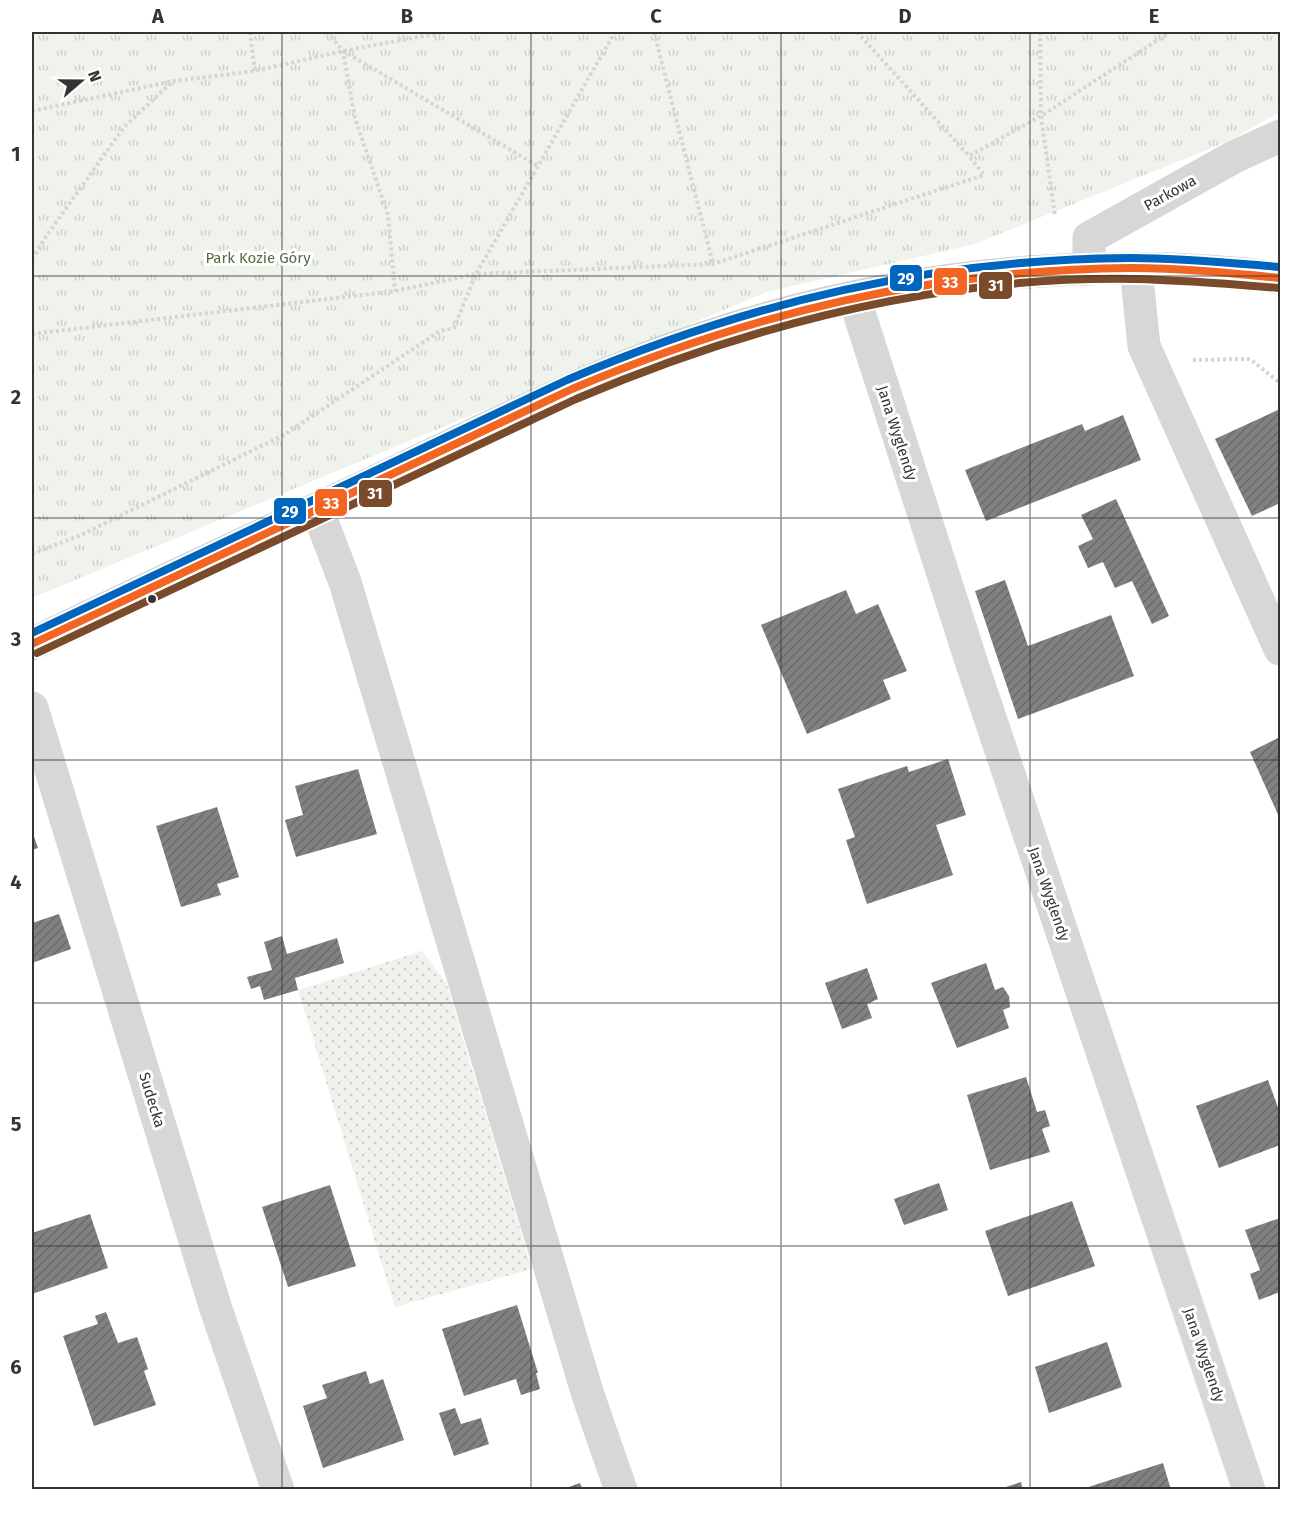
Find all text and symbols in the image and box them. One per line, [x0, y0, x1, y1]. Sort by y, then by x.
text: A [151, 4, 165, 28]
text: B [401, 4, 413, 28]
text: C [650, 4, 662, 28]
text: D [898, 4, 912, 28]
text: E [1149, 4, 1159, 28]
north arrow [51, 51, 111, 111]
text: N [84, 68, 105, 84]
text: 1 [11, 142, 21, 166]
street label: Parkowa [1141, 171, 1199, 215]
park label: Park Kozie Góry [205, 249, 311, 267]
line badge: 29 [889, 264, 923, 292]
line badge: 33 [933, 267, 968, 296]
text: 29 [897, 269, 915, 288]
line badge: 31 [978, 271, 1013, 300]
text: 33 [941, 273, 958, 292]
text: 31 [987, 276, 1004, 295]
street label: Jana Wyglendy [873, 383, 921, 483]
text: 2 [11, 385, 21, 409]
line badge: 31 [358, 479, 393, 508]
text: 31 [366, 484, 383, 503]
line badge: 33 [314, 488, 348, 517]
text: 33 [322, 494, 339, 513]
line badge: 29 [273, 497, 307, 525]
text: 29 [281, 502, 299, 521]
unlabelled marker [146, 593, 158, 605]
text: 3 [10, 627, 21, 651]
street label: Jana Wyglendy [1024, 844, 1074, 944]
text: 4 [10, 870, 22, 894]
street label: Sudecka [135, 1070, 169, 1130]
text: 5 [11, 1112, 22, 1136]
street label: Jana Wyglendy [1179, 1305, 1229, 1405]
text: 6 [10, 1355, 22, 1379]

